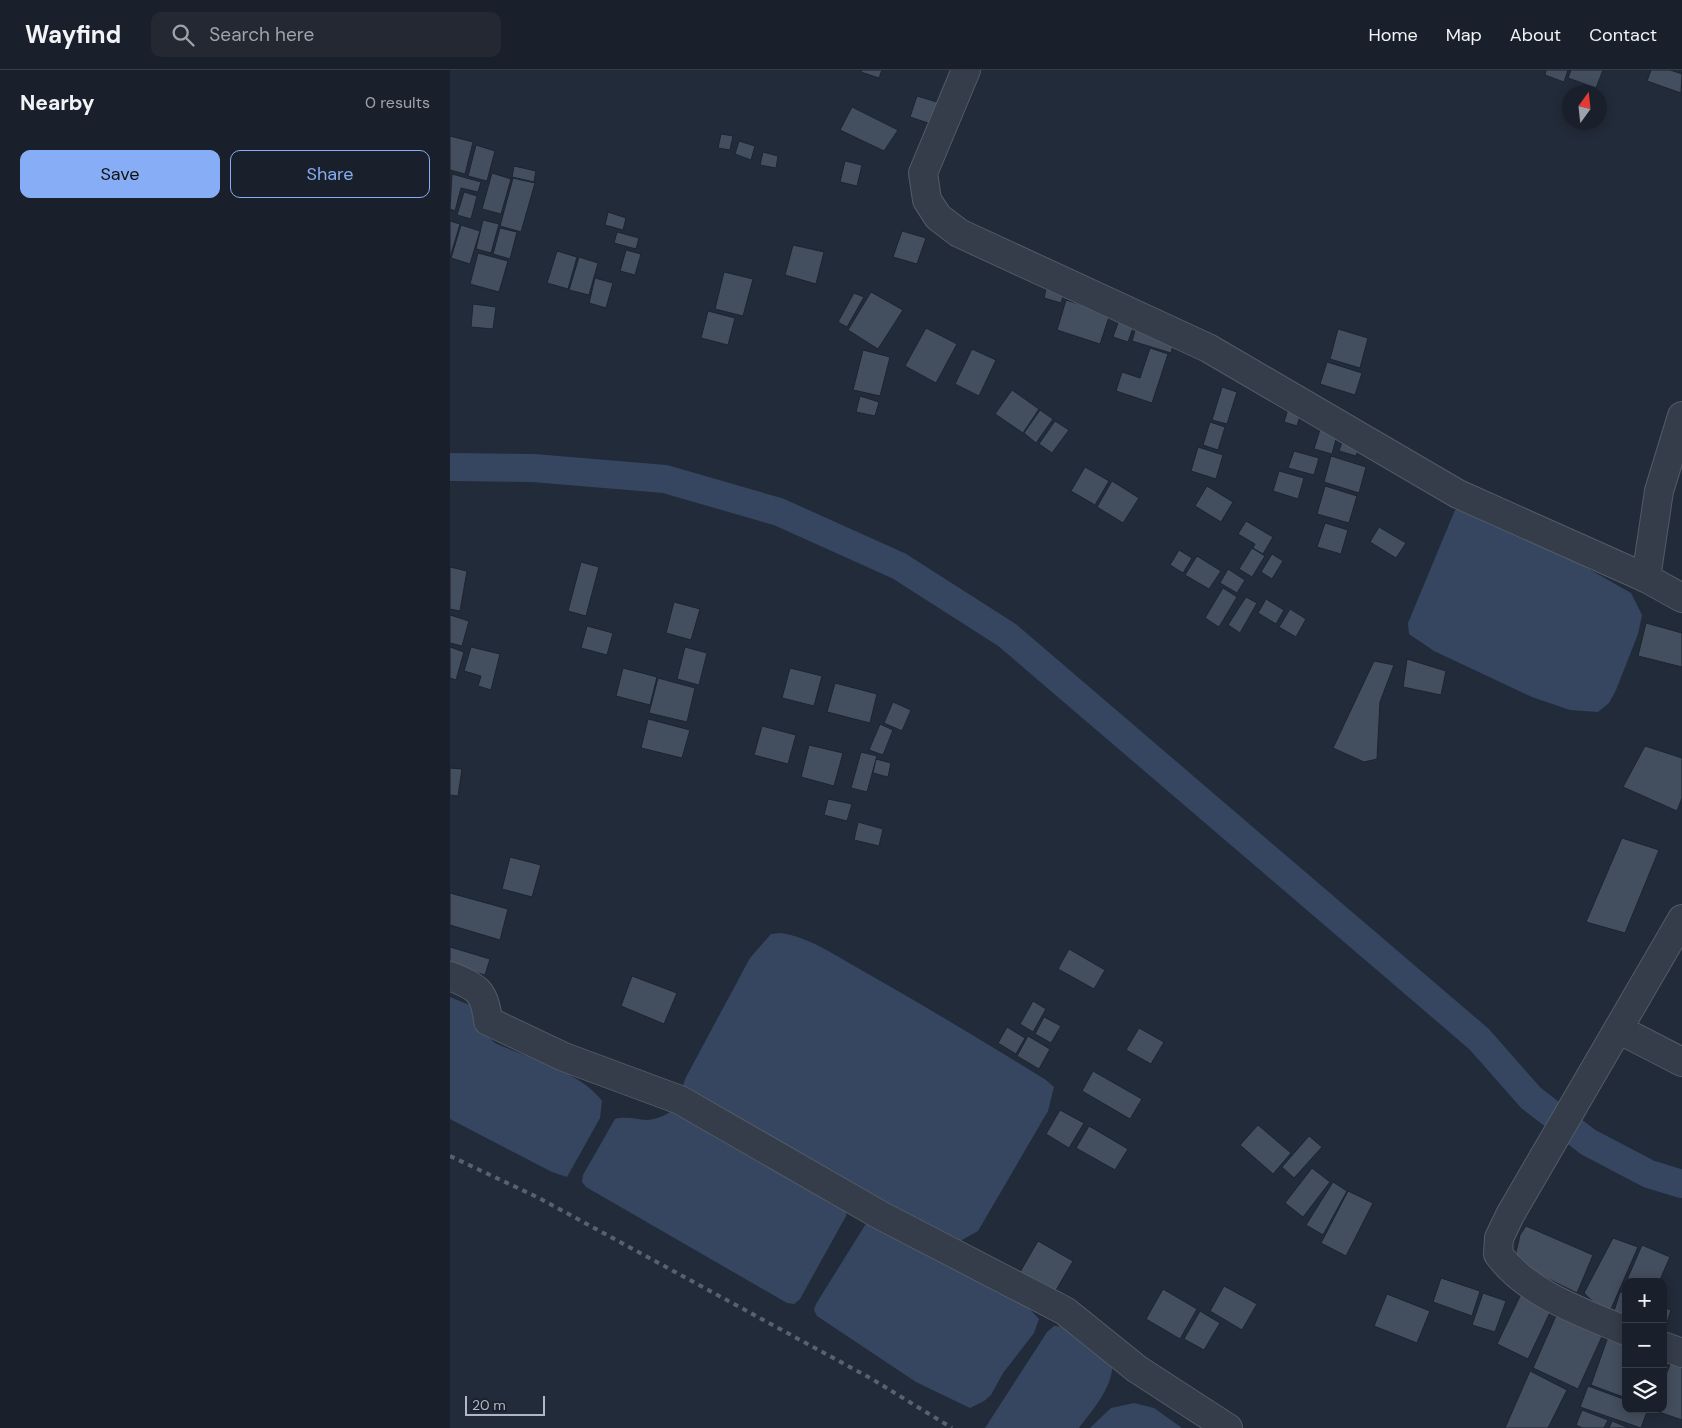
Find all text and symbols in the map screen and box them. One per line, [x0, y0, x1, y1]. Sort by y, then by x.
search box [151, 12, 501, 57]
text: Wayfind [25, 19, 121, 50]
icon: search [169, 21, 197, 49]
text: Search here [209, 22, 314, 47]
text: Home [1368, 23, 1418, 47]
text: Map [1446, 23, 1482, 47]
text: About [1510, 23, 1561, 47]
text: Contact [1589, 23, 1657, 47]
north arrow [1562, 85, 1607, 130]
text: Nearby [20, 89, 94, 117]
text: 0 results [365, 92, 430, 113]
button: Save [20, 150, 220, 198]
button: Share [230, 150, 430, 198]
map controls [1622, 1278, 1667, 1413]
button: + [1622, 1278, 1667, 1323]
button: − [1622, 1323, 1667, 1368]
button: layers [1622, 1368, 1667, 1413]
scale bar [465, 1393, 545, 1416]
text: 20 m [472, 1396, 506, 1414]

